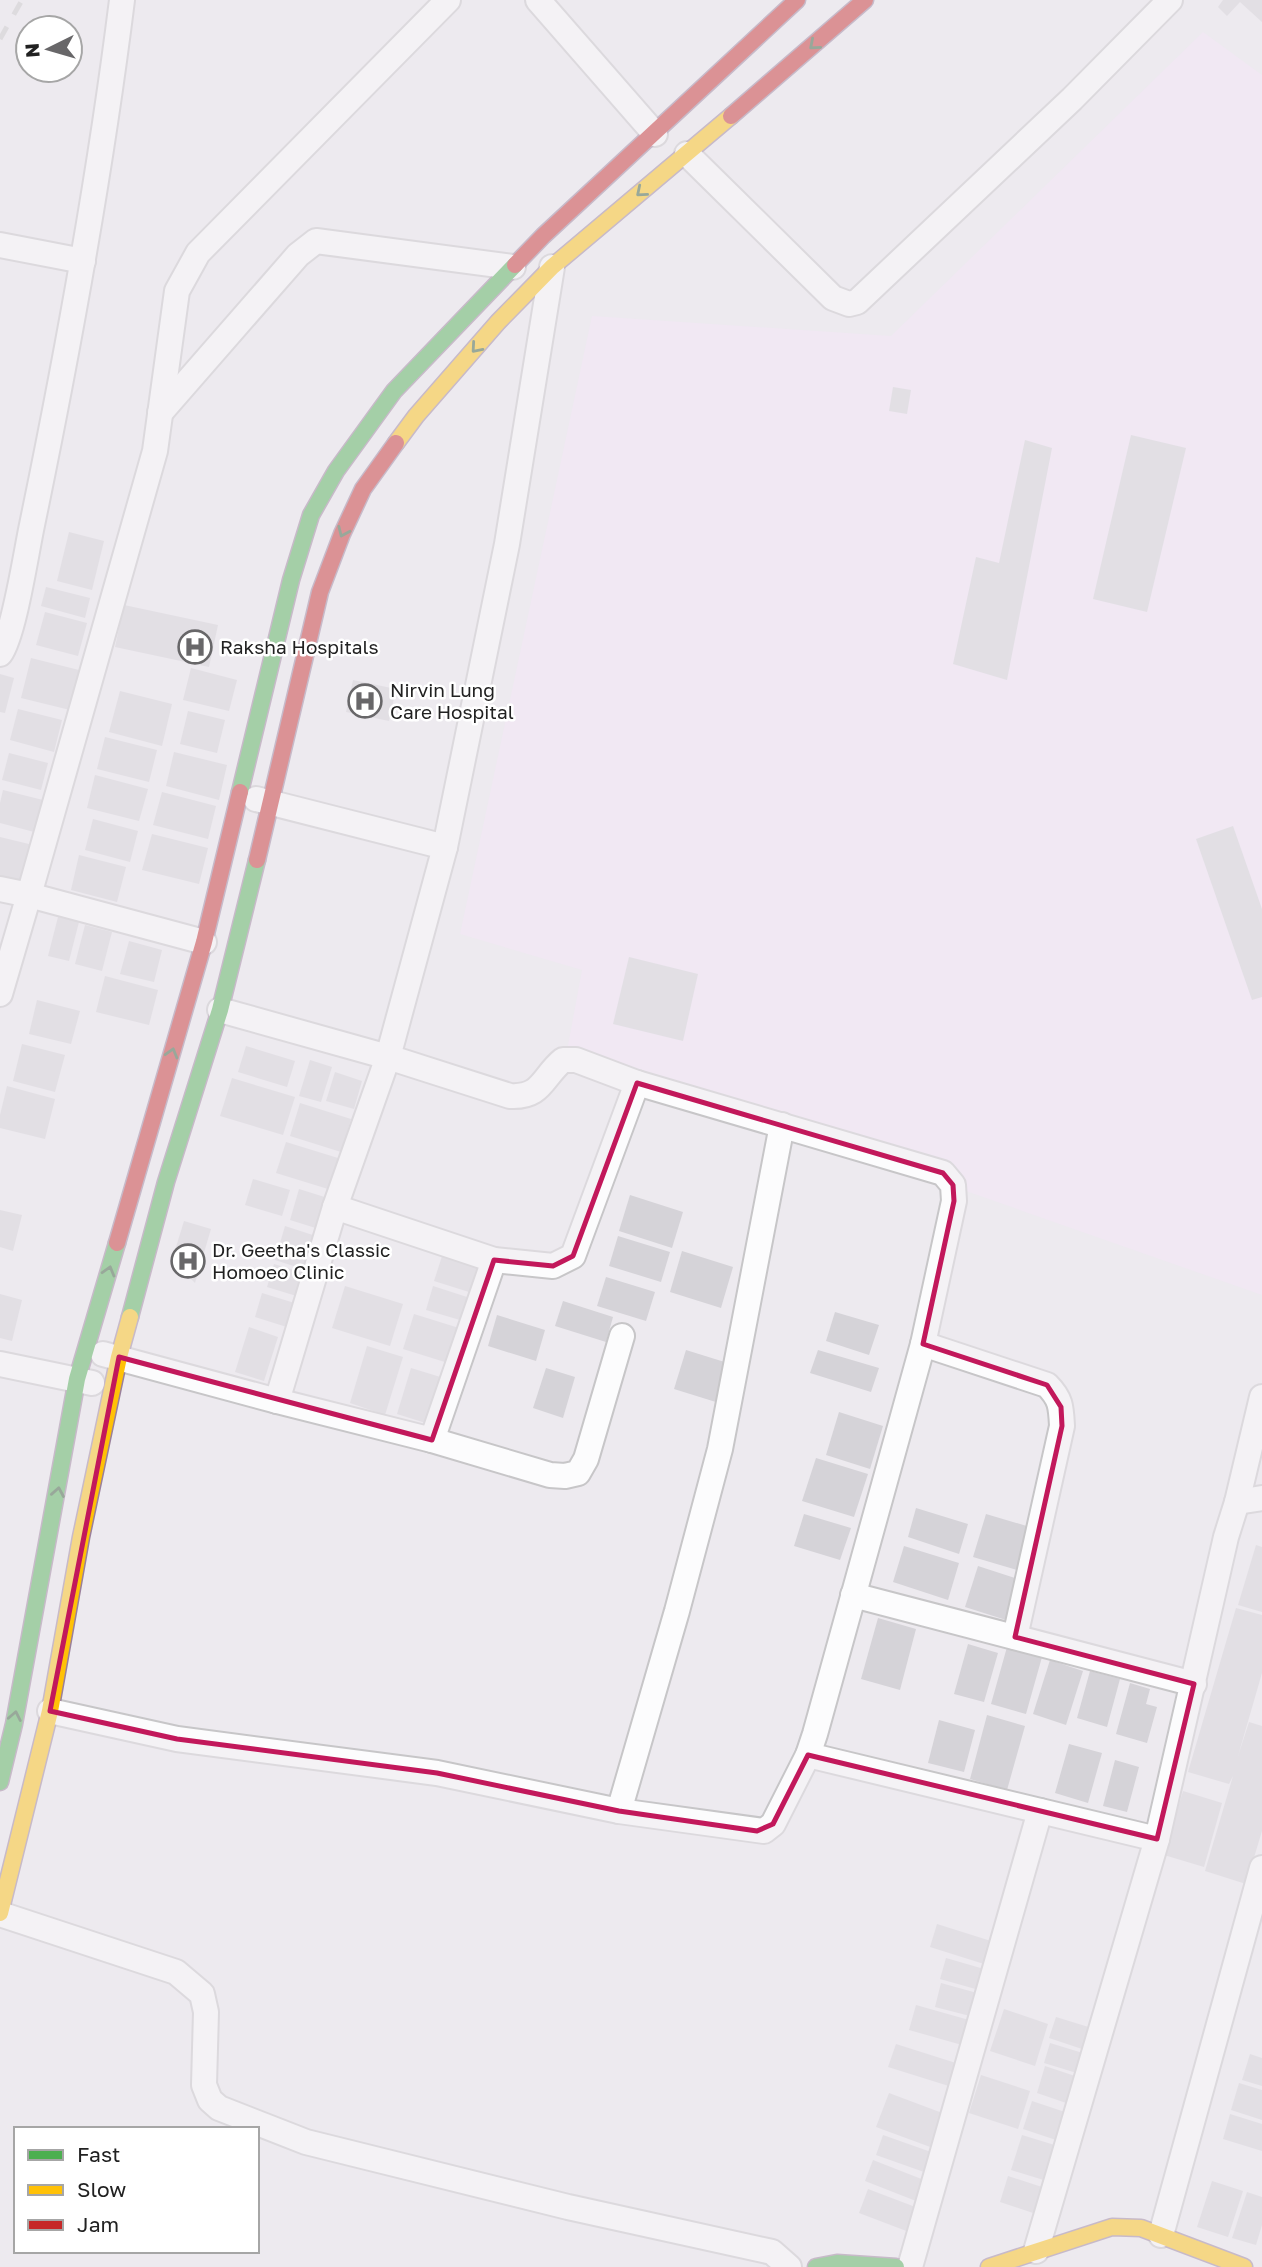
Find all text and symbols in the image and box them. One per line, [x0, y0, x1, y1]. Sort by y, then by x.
north arrow [14, 14, 84, 84]
one-way arrow [809, 37, 822, 49]
text: N [19, 42, 44, 59]
one-way arrow [636, 184, 649, 196]
one-way arrow [472, 340, 484, 353]
one-way arrow [338, 525, 352, 537]
hospital icon: Raksha Hospitals [176, 628, 214, 666]
place label: Raksha Hospitals [220, 635, 379, 658]
place label: Nirvin Lung Care Hospital [390, 678, 514, 723]
hospital icon: Nirvin Lung Care Hospital [346, 682, 384, 720]
one-way arrow [164, 1047, 179, 1059]
place label: Dr. Geetha's Classic Homoeo Clinic [212, 1238, 390, 1283]
hospital icon: Dr. Geetha's Classic Homoeo Clinic [169, 1242, 207, 1280]
one-way arrow [100, 1265, 115, 1277]
one-way arrow [49, 1486, 64, 1498]
one-way arrow [7, 1710, 22, 1722]
legend [14, 2127, 259, 2253]
text: Fast [77, 2141, 120, 2167]
text: Slow [77, 2176, 126, 2202]
text: Jam [77, 2211, 119, 2237]

